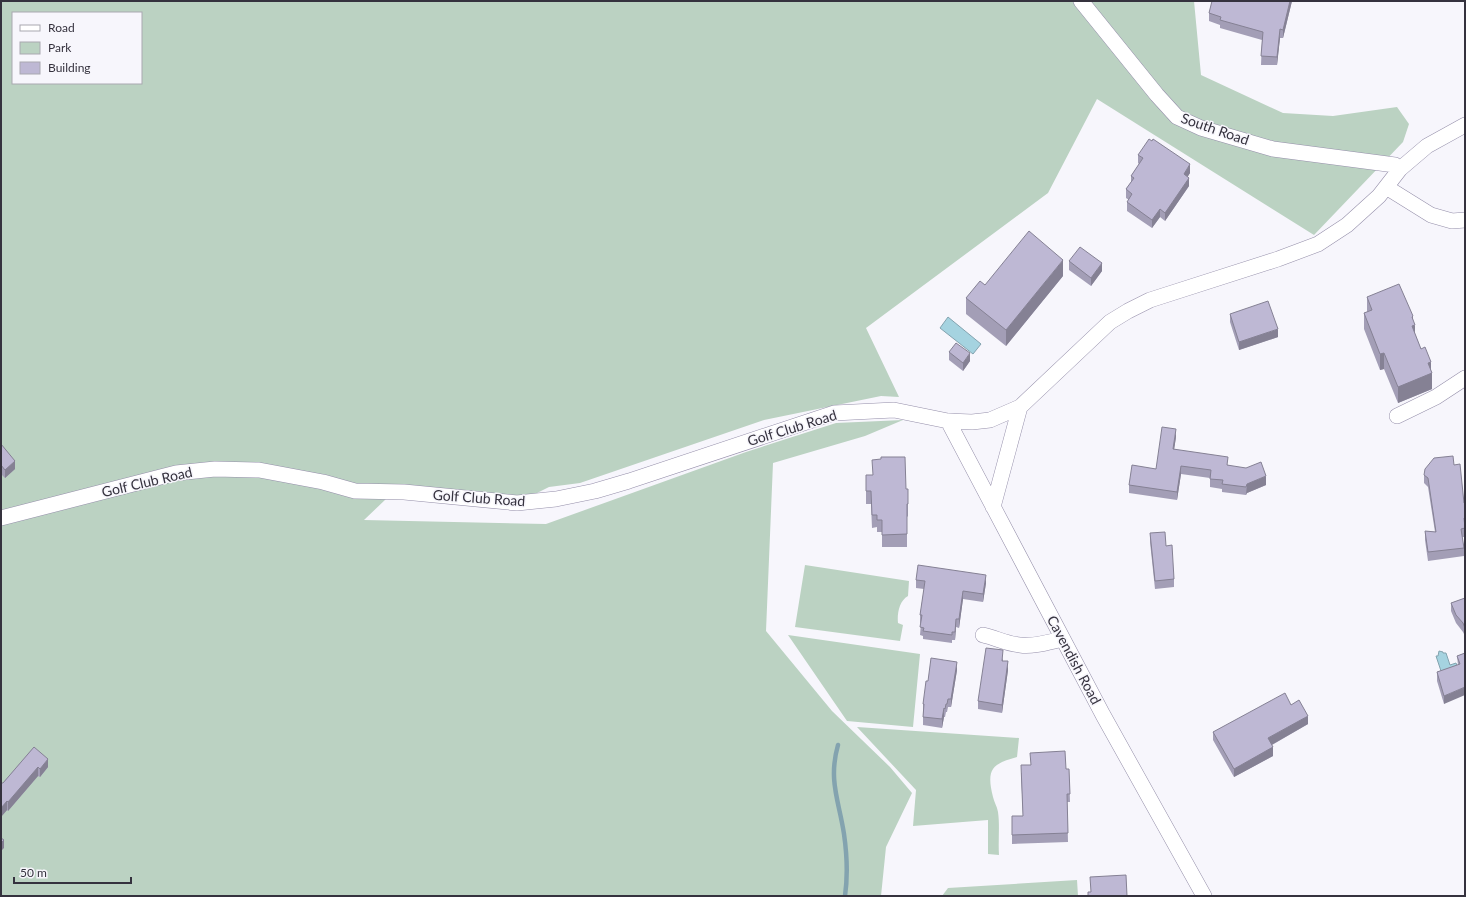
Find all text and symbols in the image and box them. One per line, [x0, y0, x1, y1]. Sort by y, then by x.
legend [12, 12, 142, 84]
text: Road [48, 20, 75, 35]
text: Park [48, 40, 72, 55]
text: Building [48, 60, 91, 75]
street label: South Road [1179, 109, 1251, 148]
street label: Golf Club Road [745, 406, 839, 449]
street label: Golf Club Road [100, 463, 194, 500]
street label: Golf Club Road [432, 486, 526, 509]
street label: Cavendish Road [1044, 612, 1105, 707]
scale bar [14, 859, 131, 885]
text: 50 m [20, 865, 47, 880]

